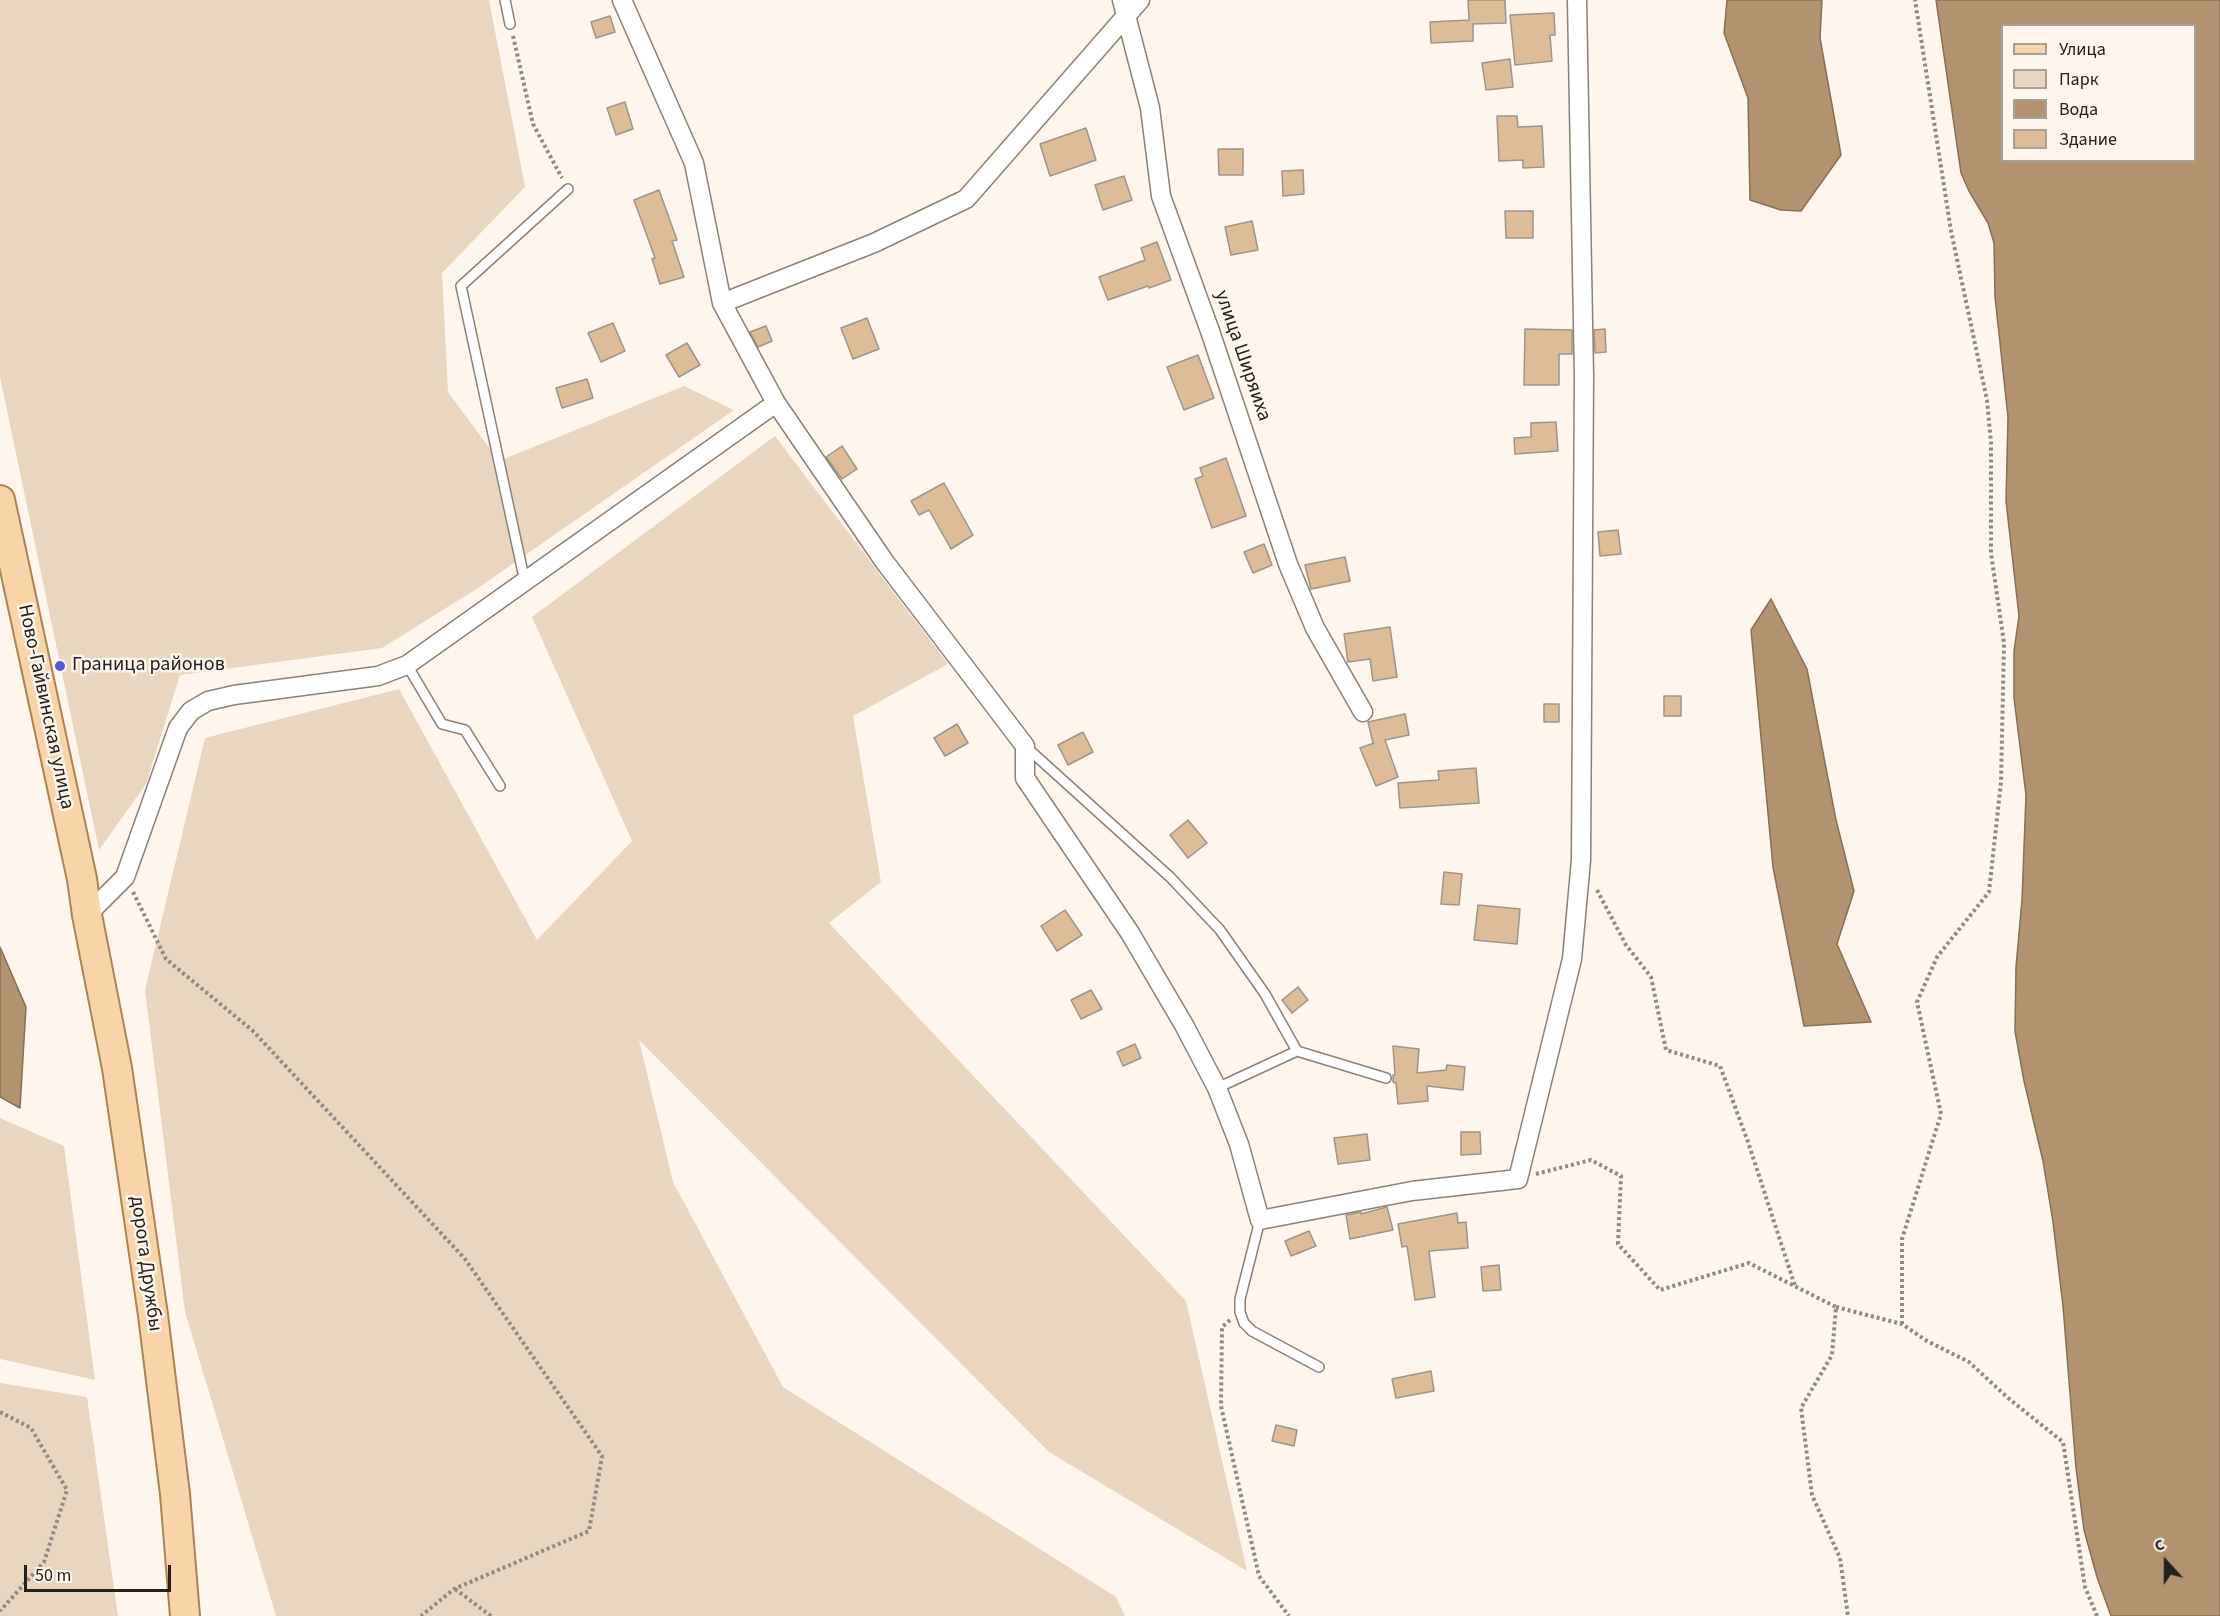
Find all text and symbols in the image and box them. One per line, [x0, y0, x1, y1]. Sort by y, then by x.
legend [2001, 24, 2196, 162]
text: Улица [2059, 37, 2106, 62]
text: Парк [2059, 67, 2099, 92]
text: Вода [2059, 97, 2098, 122]
text: Здание [2059, 127, 2117, 152]
street label: улица Ширяиха [1208, 287, 1276, 425]
street label: Ново-Гайвинская улица [12, 602, 78, 812]
place label: Граница районов [72, 654, 225, 678]
marker: Граница районов [53, 659, 67, 673]
street label: дорога Дружбы [124, 1195, 166, 1333]
north arrow [2136, 1532, 2196, 1592]
text: С [2151, 1533, 2168, 1557]
scale bar [27, 1553, 174, 1591]
text: 50 m [35, 1563, 71, 1588]

